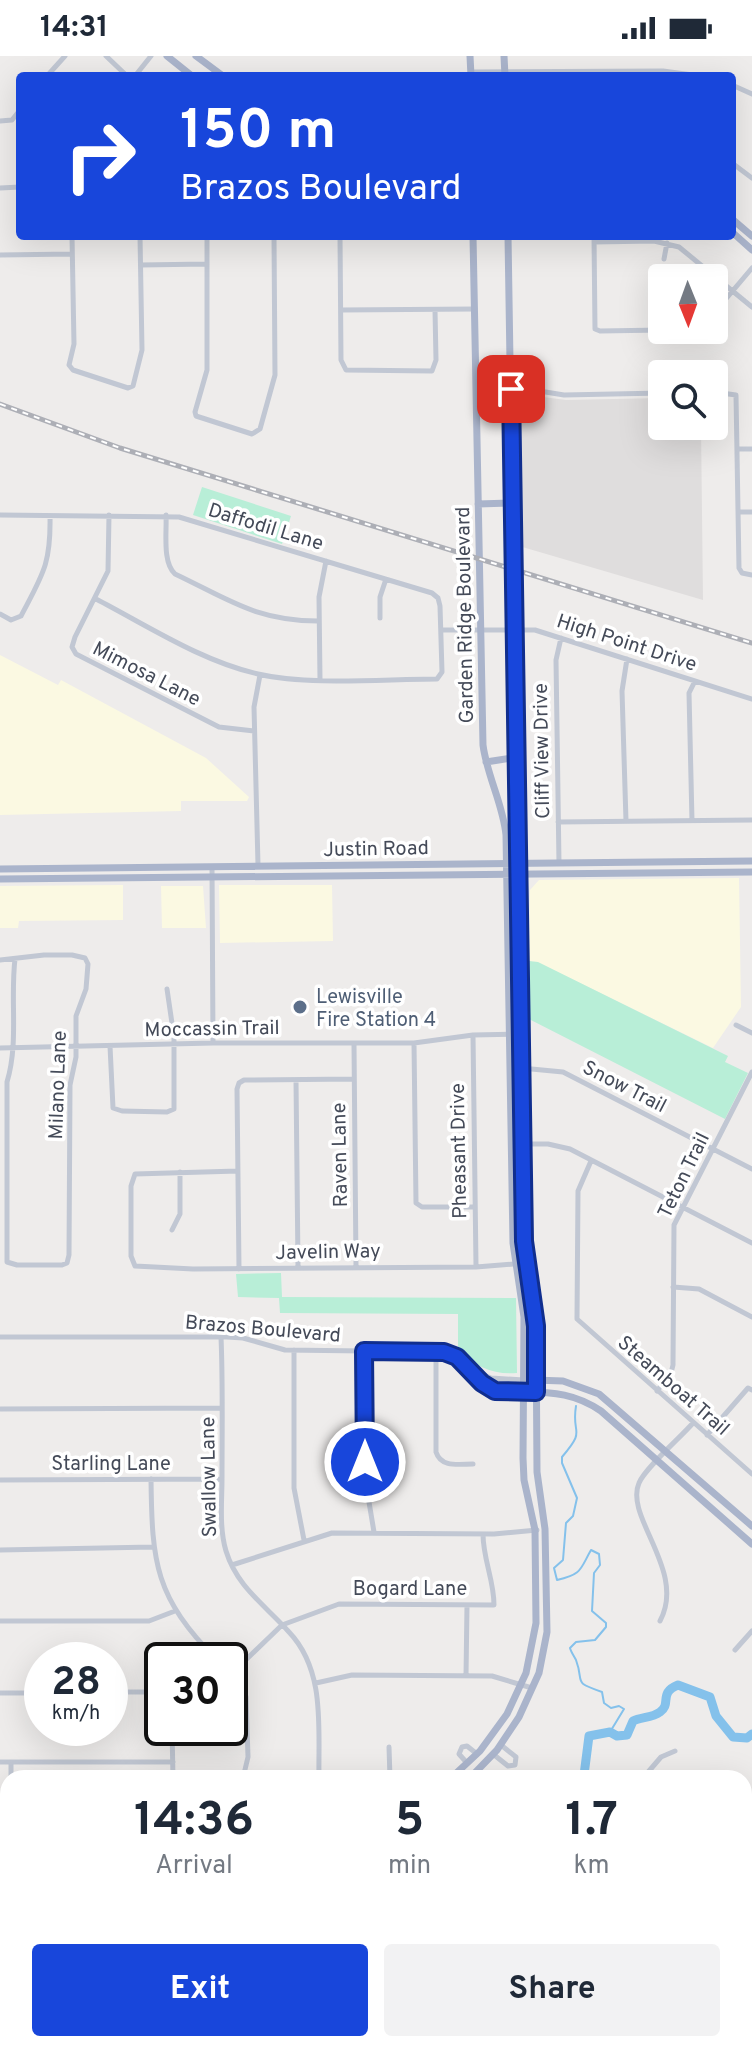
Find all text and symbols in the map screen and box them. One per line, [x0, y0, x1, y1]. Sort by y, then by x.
text: 14:31 [40, 10, 109, 47]
text: 150 m [180, 98, 336, 168]
icon: right [48, 104, 152, 208]
text: Brazos Boulevard [180, 167, 462, 213]
north arrow [648, 264, 728, 344]
map controls [648, 264, 728, 440]
pin [477, 355, 545, 423]
button: search [648, 360, 728, 440]
icon: arrive [489, 367, 533, 411]
street label: Daffodil Lane [205, 498, 326, 558]
street label: Garden Ridge Boulevard [451, 506, 481, 724]
street label: High Point Drive [553, 609, 700, 679]
street label: Mimosa Lane [88, 636, 205, 713]
street label: Cliff View Drive [529, 683, 557, 819]
street label: Justin Road [323, 836, 429, 864]
place label: Lewisville Fire Station 4 [316, 985, 436, 1034]
marker: Lewisville Fire Station 4 [291, 998, 309, 1016]
street label: Moccassin Trail [144, 1016, 280, 1044]
street label: Milano Lane [44, 1030, 74, 1140]
street label: Snow Trail [578, 1056, 670, 1120]
street label: Pheasant Drive [446, 1083, 474, 1219]
street label: Raven Lane [327, 1102, 355, 1208]
street label: Teton Trail [653, 1129, 717, 1223]
street label: Javelin Way [275, 1239, 381, 1267]
street label: Brazos Boulevard [184, 1310, 342, 1350]
street label: Steamboat Trail [611, 1331, 734, 1442]
street label: Swallow Lane [196, 1416, 224, 1537]
position arrow [323, 1420, 407, 1504]
street label: Starling Lane [51, 1452, 171, 1478]
street label: Bogard Lane [353, 1577, 467, 1603]
speed limit sign: 30 [144, 1642, 248, 1746]
text: 28 [51, 1659, 101, 1709]
text: km/h [52, 1701, 100, 1727]
text: 14:36 [134, 1792, 254, 1852]
text: 5 [395, 1792, 424, 1852]
text: 1.7 [565, 1792, 618, 1852]
text: Arrival [155, 1850, 233, 1883]
text: min [388, 1850, 431, 1883]
text: km [574, 1850, 610, 1883]
button: Exit [32, 1944, 368, 2036]
button: Share [384, 1944, 720, 2036]

